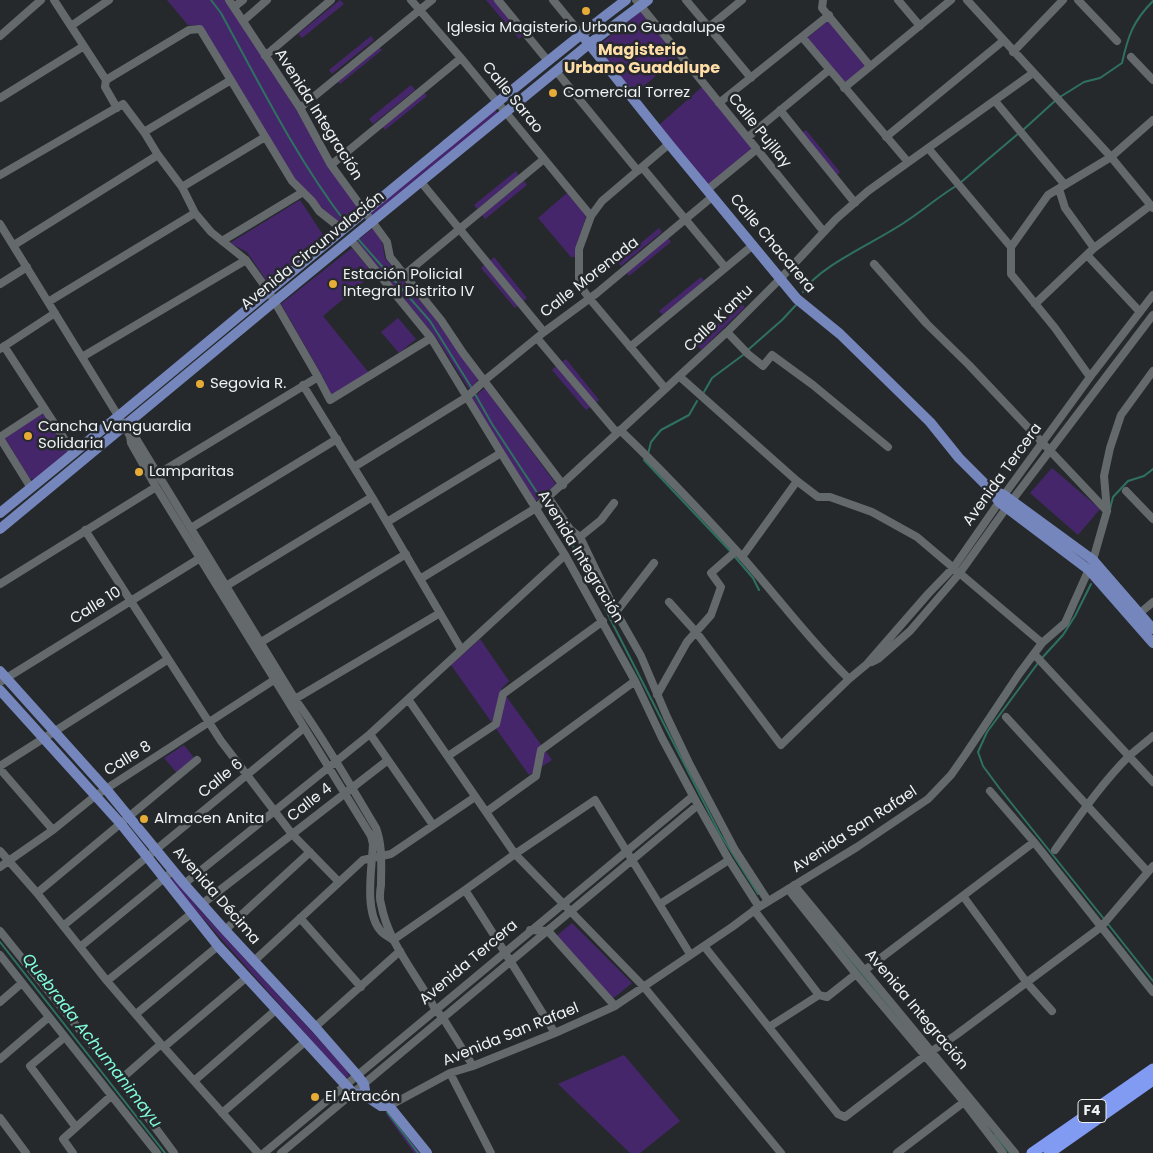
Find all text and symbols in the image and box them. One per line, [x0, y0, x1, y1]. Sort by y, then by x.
marker: Iglesia Magisterio Urbano Guadalupe [580, 5, 592, 17]
place label: Iglesia Magisterio Urbano Guadalupe [447, 19, 725, 37]
district label: Magisterio Urbano Guadalupe [564, 41, 720, 79]
street label: Avenida Integración [270, 46, 366, 184]
street label: Calle Sarao [478, 59, 546, 137]
place label: Comercial Torrez [563, 84, 690, 102]
marker: Comercial Torrez [547, 87, 559, 99]
street label: Calle Pujllay [724, 90, 794, 172]
street label: Avenida Circunvalación [238, 188, 388, 314]
street label: Calle Chacarera [725, 191, 819, 297]
street label: Calle Morenada [537, 234, 643, 322]
place label: Estación Policial Integral Distrito IV [343, 266, 474, 301]
marker: Estación Policial Integral Distrito IV [327, 278, 339, 290]
street label: Calle K'antu [681, 282, 757, 356]
place label: Segovia R. [210, 375, 286, 393]
marker: Segovia R. [194, 378, 206, 390]
place label: Cancha Vanguardia Solidaria [38, 418, 191, 453]
street label: Avenida Tercera [960, 420, 1046, 530]
marker: Cancha Vanguardia Solidaria [22, 430, 34, 442]
place label: Lamparitas [149, 463, 234, 481]
marker: Lamparitas [133, 466, 145, 478]
street label: Avenida Integración [533, 488, 627, 626]
street label: Calle 10 [67, 583, 125, 629]
street label: Calle 8 [101, 738, 155, 780]
street label: Calle 6 [195, 756, 247, 802]
street label: Calle 4 [284, 780, 336, 826]
street label: Avenida San Rafael [789, 783, 921, 877]
place label: Almacen Anita [154, 810, 264, 828]
marker: Almacen Anita [138, 813, 150, 825]
street label: Avenida Décima [169, 843, 263, 949]
street label: Avenida Tercera [416, 917, 522, 1009]
street label: Avenida Integración [860, 946, 972, 1074]
water label: Quebrada Achumanimayu [17, 950, 165, 1132]
street label: Avenida San Rafael [440, 999, 582, 1071]
place label: El Atracón [325, 1088, 400, 1106]
marker: El Atracón [309, 1091, 321, 1103]
road number: F4 [1078, 1100, 1106, 1122]

